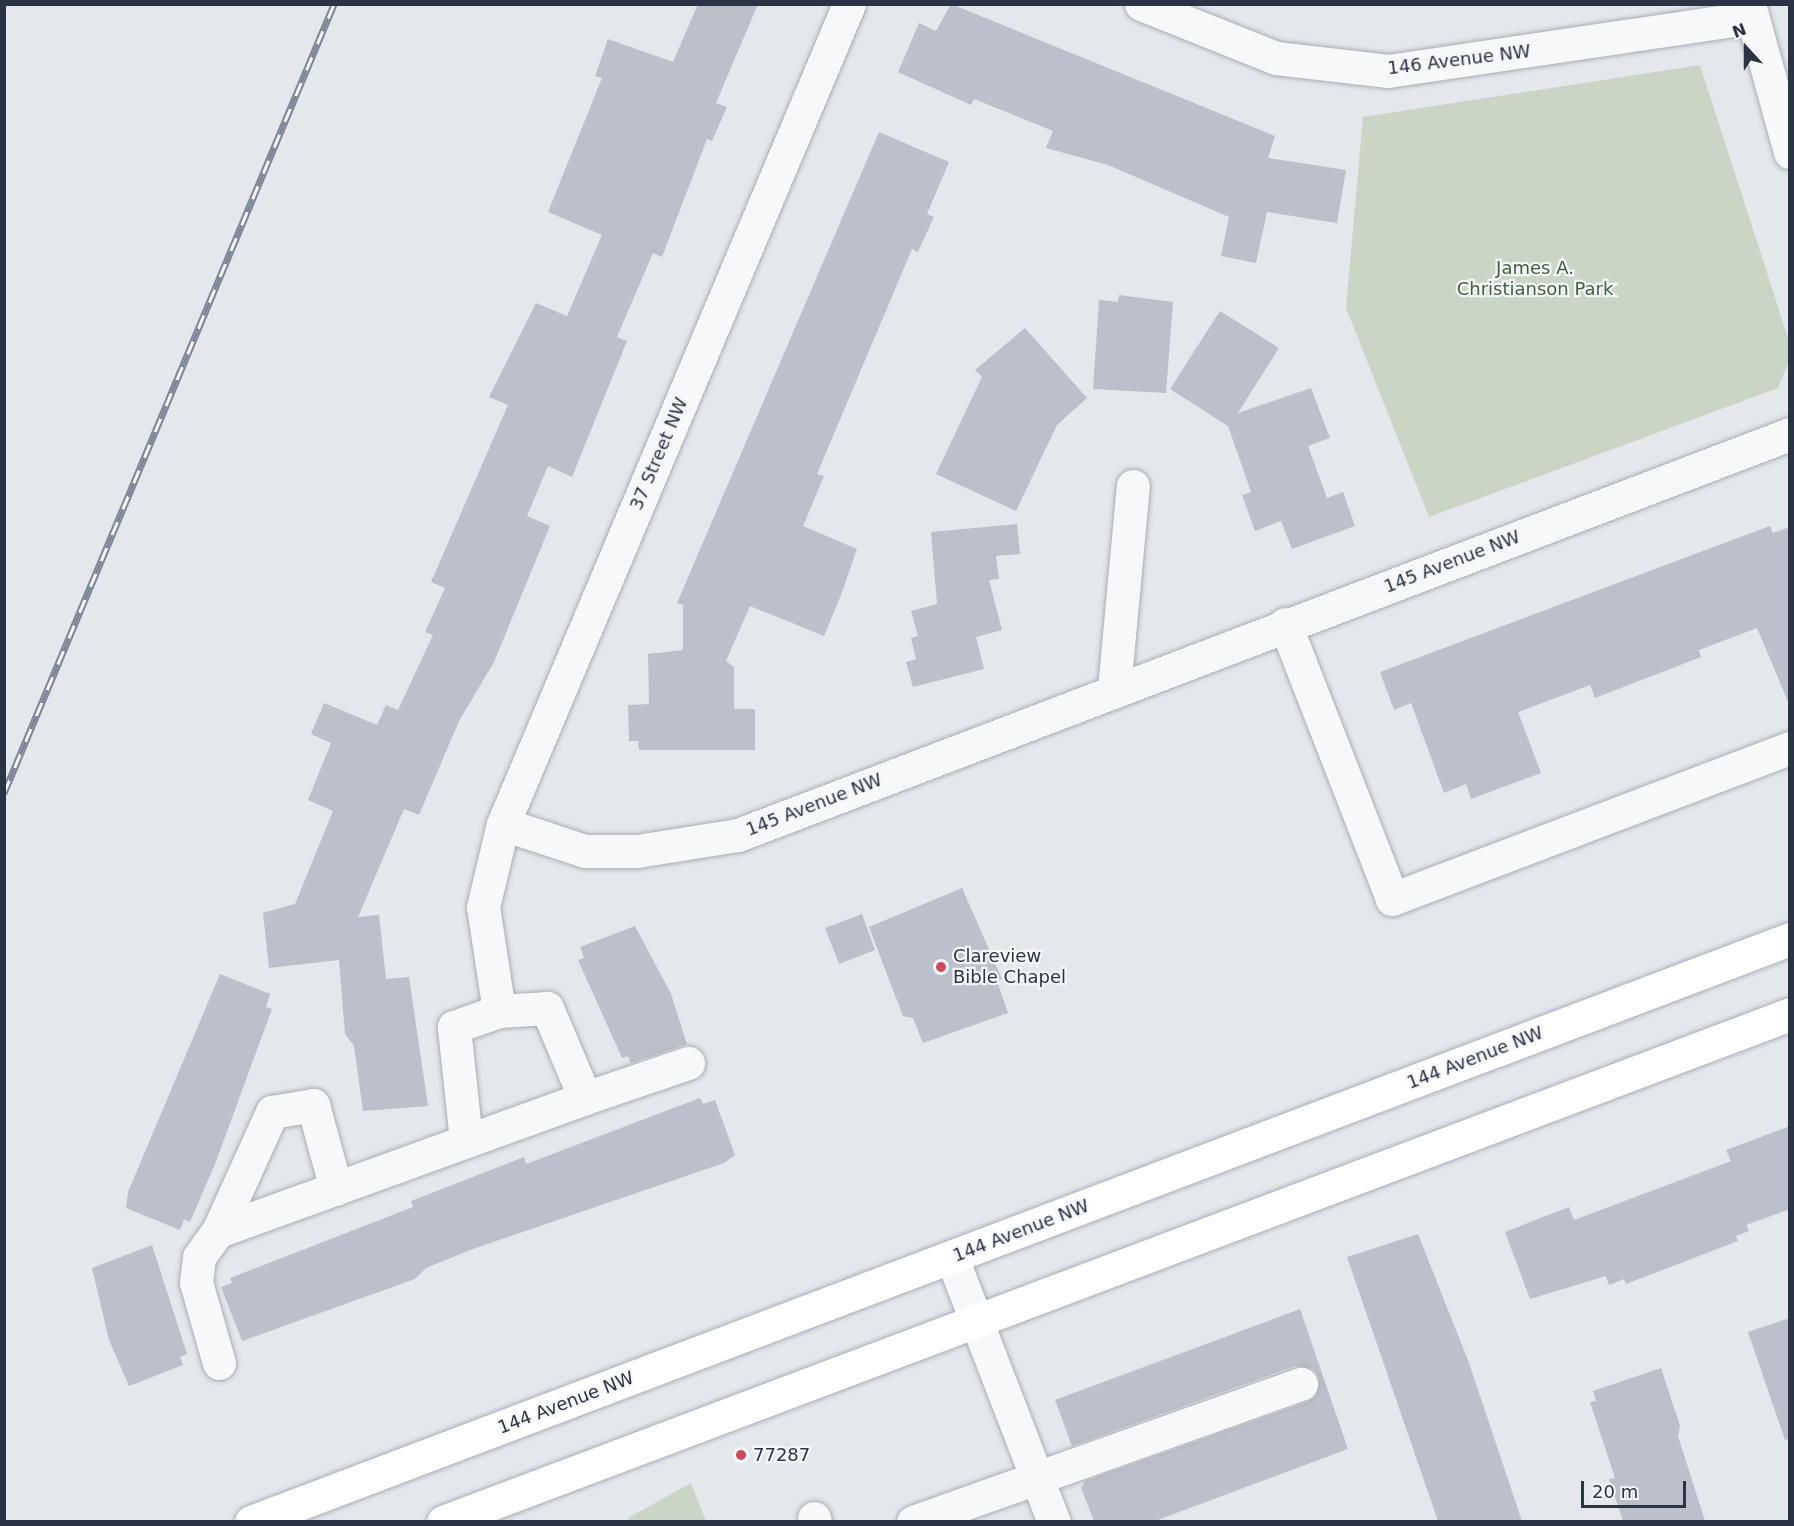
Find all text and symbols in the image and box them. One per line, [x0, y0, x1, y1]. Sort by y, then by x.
north arrow [1716, 18, 1776, 78]
text: N [1730, 19, 1749, 42]
street label: 146 Avenue NW [1386, 41, 1532, 79]
park label: James A. Christianson Park [1457, 258, 1613, 300]
street label: 37 Street NW [626, 394, 692, 514]
street label: 145 Avenue NW [1381, 526, 1523, 598]
street label: 145 Avenue NW [743, 769, 885, 841]
place label: Clareview Bible Chapel [953, 946, 1066, 988]
marker: Clareview Bible Chapel [934, 960, 948, 974]
street label: 144 Avenue NW [1404, 1022, 1546, 1094]
street label: 144 Avenue NW [950, 1195, 1092, 1267]
street label: 144 Avenue NW [495, 1367, 637, 1439]
place label: 77287 [753, 1444, 810, 1466]
marker: 77287 [734, 1448, 748, 1462]
scale bar [1584, 1469, 1689, 1507]
text: 20 m [1592, 1481, 1638, 1502]

